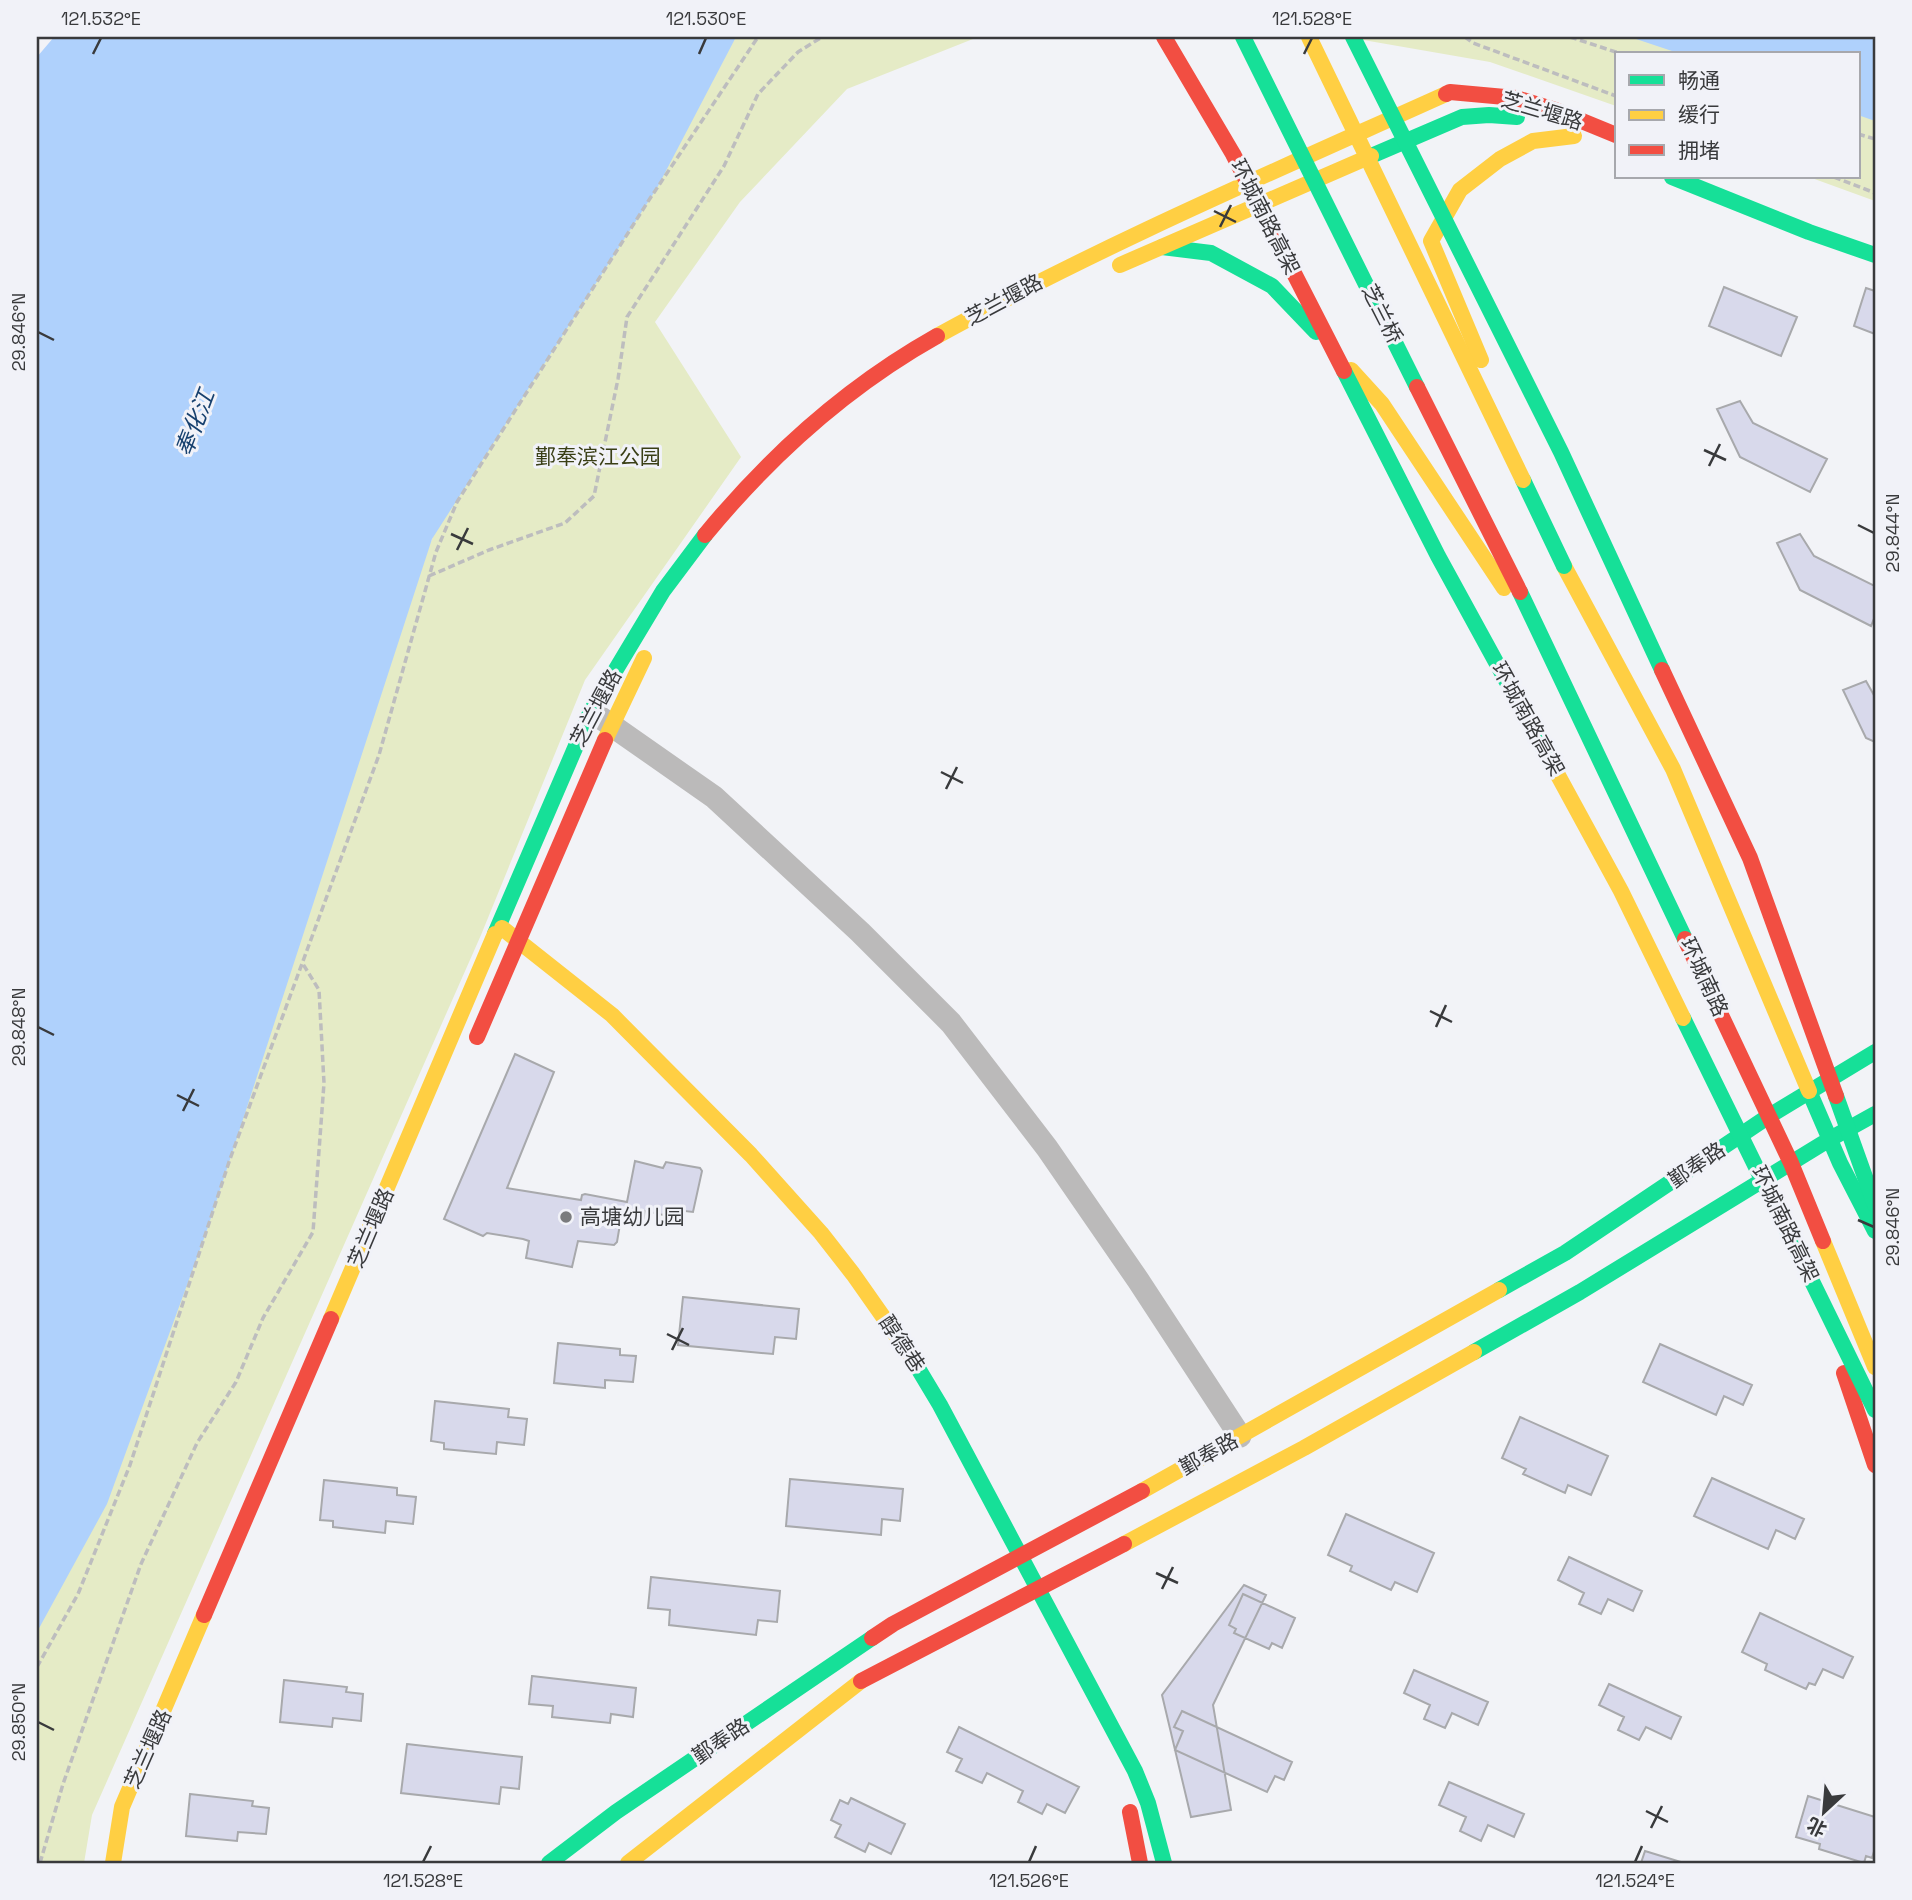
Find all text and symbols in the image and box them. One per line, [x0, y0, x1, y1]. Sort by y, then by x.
text: 121.532°E [61, 7, 141, 30]
text: 121.530°E [666, 7, 746, 30]
text: 121.528°E [1272, 7, 1352, 30]
legend [1615, 52, 1860, 178]
text: 畅通 [1678, 67, 1720, 94]
street label: 芝兰堰路 [1498, 85, 1586, 136]
text: 缓行 [1678, 101, 1720, 128]
text: 拥堵 [1678, 137, 1720, 164]
street label: 环城南路高架 [1225, 155, 1306, 279]
street label: 芝兰堰路 [960, 268, 1047, 331]
street label: 芝兰桥 [1356, 280, 1409, 348]
text: 29.846°N [7, 293, 30, 371]
water label: 奉化江 [169, 383, 222, 461]
park label: 鄞奉滨江公园 [535, 443, 661, 470]
text: 29.844°N [1881, 494, 1904, 572]
street label: 环城南路高架 [1486, 657, 1571, 780]
street label: 芝兰堰路 [564, 664, 627, 751]
street label: 环城南路 [1674, 933, 1734, 1021]
text: 29.848°N [7, 988, 30, 1066]
street label: 鄞奉路 [1663, 1136, 1730, 1193]
street label: 环城南路高架 [1746, 1161, 1825, 1286]
street label: 芝兰堰路 [342, 1184, 399, 1272]
text: 29.846°N [1881, 1188, 1904, 1266]
place label: 高塘幼儿园 [580, 1203, 685, 1230]
marker: 高塘幼儿园 [558, 1209, 574, 1225]
street label: 醇德巷 [874, 1310, 931, 1377]
street label: 鄞奉路 [1175, 1426, 1243, 1481]
text: 29.850°N [7, 1683, 30, 1761]
street label: 芝兰堰路 [118, 1705, 177, 1793]
street label: 鄞奉路 [687, 1712, 754, 1769]
north arrow [1790, 1778, 1860, 1848]
text: 北 [1803, 1811, 1831, 1842]
text: 121.528°E [383, 1869, 463, 1892]
text: 121.526°E [989, 1869, 1069, 1892]
text: 121.524°E [1595, 1869, 1675, 1892]

